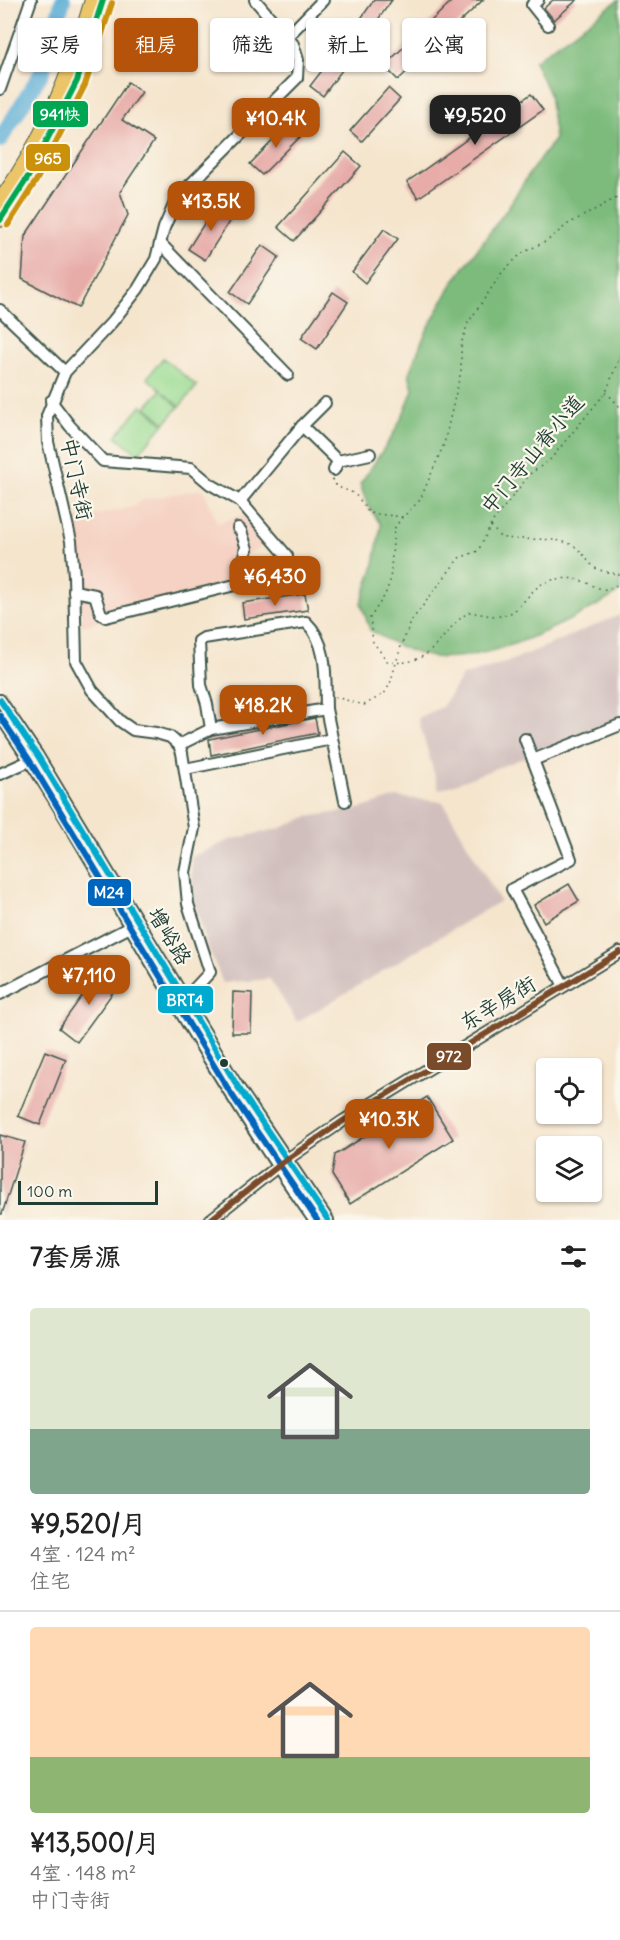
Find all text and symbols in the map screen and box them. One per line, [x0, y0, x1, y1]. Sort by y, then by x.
chip: 买房 [18, 18, 102, 72]
chip: 租房 [114, 18, 198, 72]
chip: 筛选 [210, 18, 294, 72]
chip: 新上 [306, 18, 390, 72]
chip: 公寓 [402, 18, 486, 72]
pin: ¥9,520 [426, 95, 524, 146]
pin: ¥10.4K [227, 98, 325, 149]
line badge: 941快 [32, 100, 89, 128]
text: ¥9,520 [444, 102, 506, 127]
text: 941快 [40, 104, 80, 124]
text: ¥10.4K [246, 105, 306, 130]
line badge: 965 [25, 143, 71, 172]
text: 965 [34, 148, 62, 168]
pin: ¥13.5K [162, 181, 260, 232]
text: ¥13.5K [182, 188, 241, 213]
street label: 中门寺山脊小道 [474, 389, 590, 519]
street label: 中门寺街 [55, 435, 99, 523]
pin: ¥6,430 [226, 556, 324, 607]
text: ¥6,430 [243, 563, 307, 588]
pin: ¥18.2K [214, 685, 312, 736]
text: ¥18.2K [234, 692, 292, 717]
line badge: M24 [87, 878, 132, 907]
text: M24 [94, 882, 124, 902]
street label: 增峪路 [142, 902, 198, 970]
pin: ¥7,110 [40, 955, 138, 1006]
text: ¥7,110 [62, 962, 116, 987]
street label: 东辛房街 [455, 970, 541, 1036]
line badge: BRT4 [157, 985, 214, 1014]
text: BRT4 [166, 990, 204, 1010]
line badge: 972 [426, 1042, 472, 1071]
text: 972 [436, 1046, 462, 1066]
unlabelled marker [218, 1057, 230, 1069]
map controls [536, 1058, 602, 1202]
button: locate [536, 1058, 602, 1124]
pin: ¥10.3K [340, 1099, 438, 1150]
text: ¥10.3K [359, 1106, 419, 1131]
button: layers [536, 1136, 602, 1202]
scale bar [18, 1178, 158, 1206]
text: 100 m [27, 1181, 72, 1201]
text: 7套房源 [30, 1240, 121, 1273]
icon: filters [557, 1240, 590, 1273]
icon: home [256, 1347, 364, 1455]
text: ¥9,520/月 [30, 1507, 147, 1540]
text: 4室 · 124 m² [30, 1541, 135, 1566]
text: 住宅 [30, 1568, 70, 1593]
icon: home [256, 1666, 364, 1774]
text: ¥13,500/月 [30, 1826, 160, 1859]
text: 4室 · 148 m² [30, 1860, 136, 1885]
text: 中门寺街 [30, 1887, 110, 1912]

